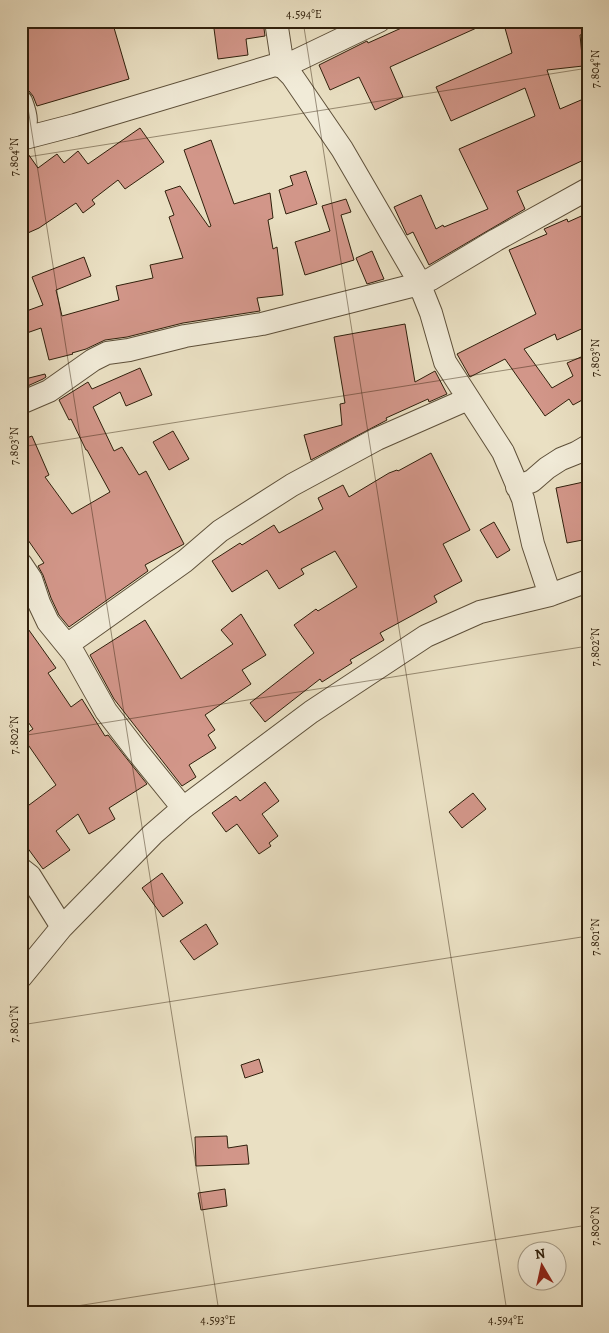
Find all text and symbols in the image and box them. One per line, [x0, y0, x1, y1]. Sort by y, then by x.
text: 4.594°E [286, 6, 322, 22]
text: 7.804°N [587, 49, 603, 88]
text: 7.804°N [6, 137, 22, 176]
text: 7.803°N [587, 339, 603, 377]
text: 7.803°N [6, 427, 22, 465]
text: 7.802°N [587, 627, 603, 666]
text: 7.802°N [6, 715, 22, 754]
text: 7.801°N [587, 918, 603, 956]
text: 7.801°N [6, 1005, 22, 1043]
text: 7.800°N [587, 1206, 603, 1246]
north arrow [516, 1240, 566, 1290]
text: N [534, 1243, 547, 1264]
text: 4.593°E [200, 1312, 236, 1328]
text: 4.594°E [488, 1312, 524, 1328]

